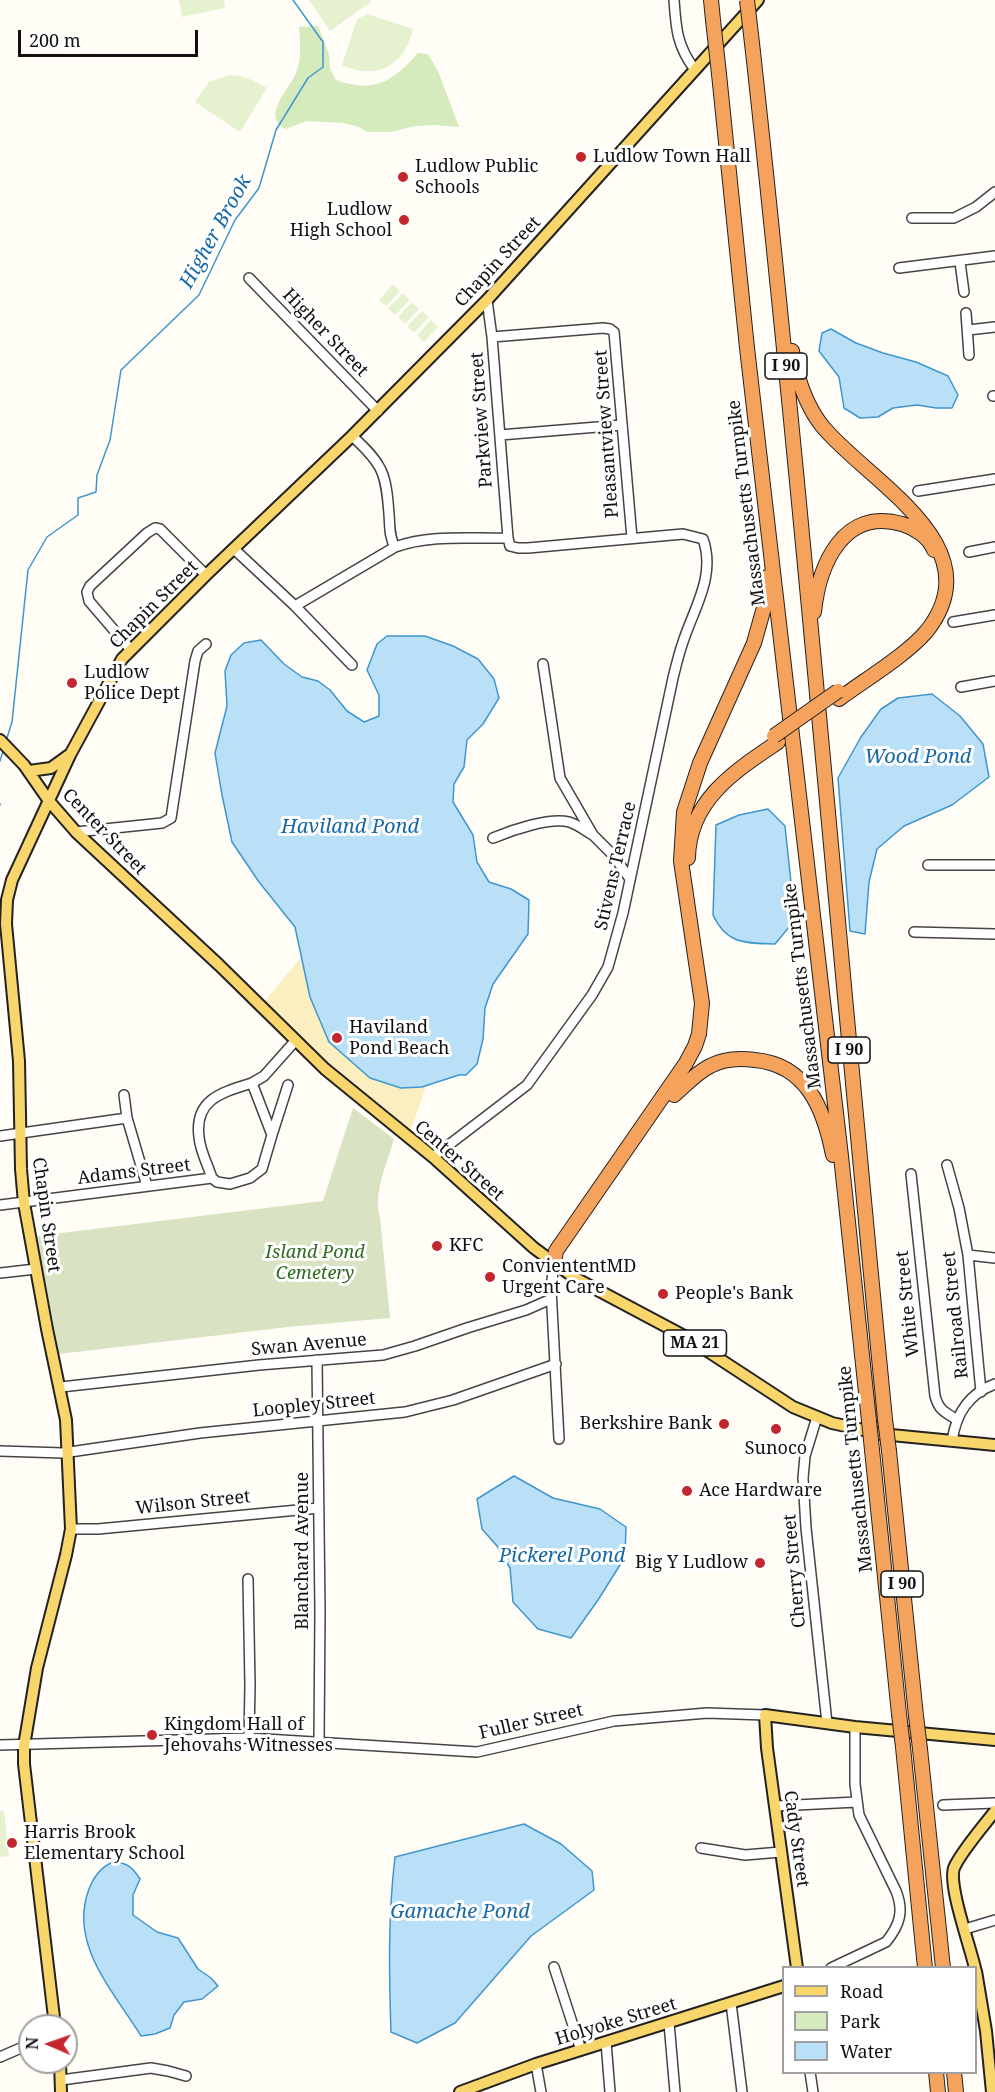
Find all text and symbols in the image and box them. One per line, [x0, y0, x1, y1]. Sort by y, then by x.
scale bar [21, 18, 201, 56]
text: 200 m [29, 28, 81, 52]
place label: Ludlow Town Hall [593, 146, 751, 168]
marker: Ludlow Town Hall [574, 150, 588, 164]
place label: Ludlow Public Schools [415, 156, 538, 198]
marker: Ludlow Public Schools [396, 170, 410, 184]
water label: Higher Brook [175, 171, 257, 293]
place label: Ludlow High School [290, 199, 392, 242]
street label: Chapin Street [451, 212, 545, 312]
marker: Ludlow High School [397, 213, 411, 227]
street label: Higher Street [278, 284, 372, 382]
street label: Pleasantview Street [590, 349, 624, 519]
street label: Parkview Street [466, 351, 498, 489]
road number: I 90 [765, 353, 807, 379]
street label: Massachusetts Turnpike [724, 399, 770, 607]
street label: Chapin Street [105, 556, 203, 654]
place label: Ludlow Police Dept [84, 662, 180, 704]
marker: Ludlow Police Dept [65, 676, 79, 690]
water label: Wood Pond [865, 745, 971, 769]
street label: Center Street [57, 784, 151, 880]
street label: Stivens Terrace [591, 800, 641, 932]
water label: Haviland Pond [281, 815, 419, 839]
street label: Massachusetts Turnpike [780, 882, 826, 1090]
place label: Haviland Pond Beach [349, 1017, 449, 1060]
marker: Haviland Pond Beach [330, 1031, 344, 1045]
road number: I 90 [828, 1037, 870, 1063]
street label: Center Street [410, 1116, 508, 1206]
street label: Adams Street [76, 1154, 192, 1190]
street label: Chapin Street [27, 1156, 65, 1274]
place label: KFC [449, 1235, 483, 1257]
marker: KFC [430, 1239, 444, 1253]
park label: Island Pond Cemetery [265, 1242, 365, 1284]
street label: White Street [892, 1250, 924, 1358]
street label: Railroad Street [939, 1250, 973, 1380]
place label: ConviententMD Urgent Care [502, 1256, 636, 1298]
marker: ConviententMD Urgent Care [483, 1270, 497, 1284]
place label: People's Bank [675, 1283, 793, 1305]
marker: People's Bank [656, 1287, 670, 1301]
street label: Swan Avenue [250, 1329, 368, 1361]
road number: MA 21 [664, 1330, 726, 1356]
street label: Massachusetts Turnpike [834, 1365, 878, 1573]
street label: Loopley Street [252, 1388, 376, 1422]
place label: Berkshire Bank [579, 1413, 712, 1435]
marker: Berkshire Bank [717, 1417, 731, 1431]
marker: Sunoco [769, 1422, 783, 1436]
place label: Sunoco [745, 1438, 807, 1460]
street label: Blanchard Avenue [292, 1472, 314, 1630]
place label: Ace Hardware [699, 1480, 822, 1502]
marker: Ace Hardware [680, 1484, 694, 1498]
street label: Wilson Street [135, 1486, 251, 1520]
street label: Cherry Street [779, 1513, 811, 1629]
water label: Pickerel Pond [499, 1544, 625, 1568]
place label: Big Y Ludlow [635, 1552, 748, 1574]
marker: Big Y Ludlow [753, 1556, 767, 1570]
road number: I 90 [881, 1571, 923, 1597]
street label: Fuller Street [477, 1700, 585, 1744]
place label: Kingdom Hall of Jehovahs Witnesses [164, 1714, 333, 1756]
marker: Kingdom Hall of Jehovahs Witnesses [145, 1728, 159, 1742]
street label: Cady Street [779, 1789, 813, 1889]
place label: Harris Brook Elementary School [24, 1822, 185, 1864]
marker: Harris Brook Elementary School [5, 1836, 19, 1850]
water label: Gamache Pond [390, 1900, 530, 1924]
legend [782, 1966, 977, 2074]
text: Road [840, 1979, 883, 2003]
street label: Holyoke Street [553, 1993, 679, 2051]
text: Park [840, 2009, 880, 2033]
north arrow [18, 2014, 78, 2074]
text: N [21, 2037, 43, 2050]
text: Water [840, 2039, 892, 2063]

